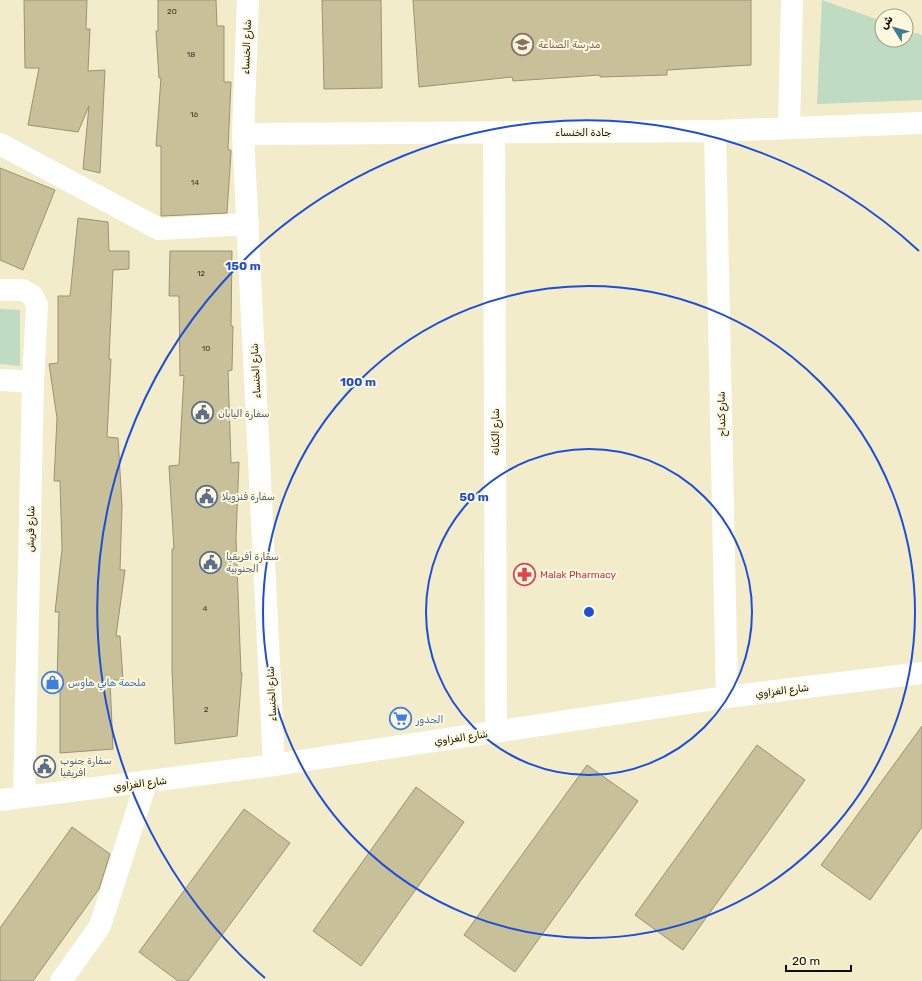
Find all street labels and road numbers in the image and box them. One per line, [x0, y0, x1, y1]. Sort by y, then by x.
street label: شارع الخنساء [240, 19, 255, 75]
street label: جادة الخنساء [555, 127, 611, 139]
street label: شارع الخنساء [249, 343, 264, 399]
street label: شارع كنداح [716, 391, 729, 437]
street label: شارع الكنانة [490, 408, 503, 456]
street label: شارع قريش [25, 506, 38, 552]
street label: شارع الخنساء [265, 666, 280, 722]
street label: شارع الغزاوي [755, 682, 810, 701]
street label: شارع الغزاوي [434, 728, 489, 749]
street label: شارع الغزاوي [113, 775, 168, 794]

